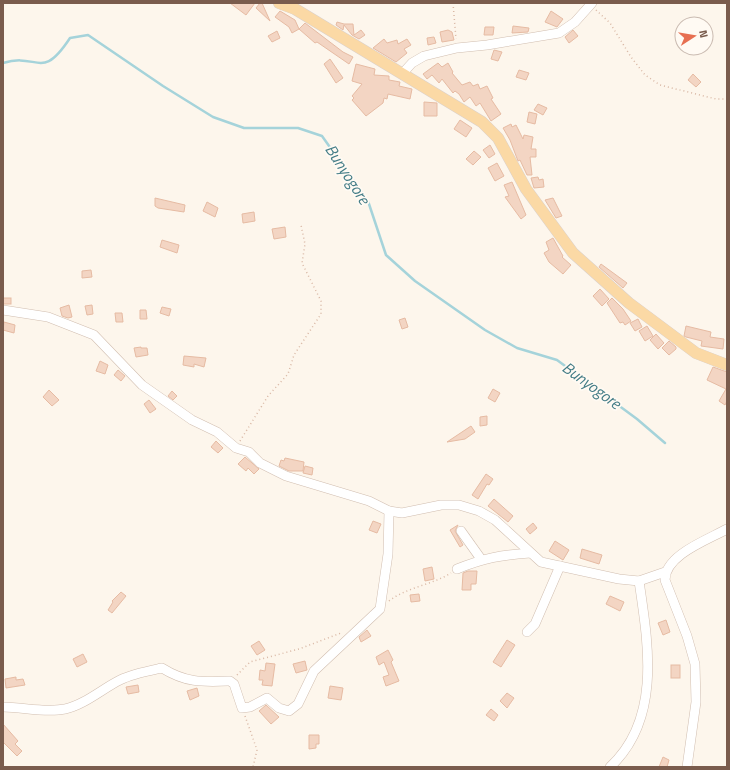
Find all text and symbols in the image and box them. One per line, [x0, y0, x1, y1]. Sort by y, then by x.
north arrow [674, 16, 714, 56]
text: N [695, 29, 712, 39]
water label: Bunyogore [320, 139, 377, 210]
water label: Bunyogore [558, 355, 628, 416]

